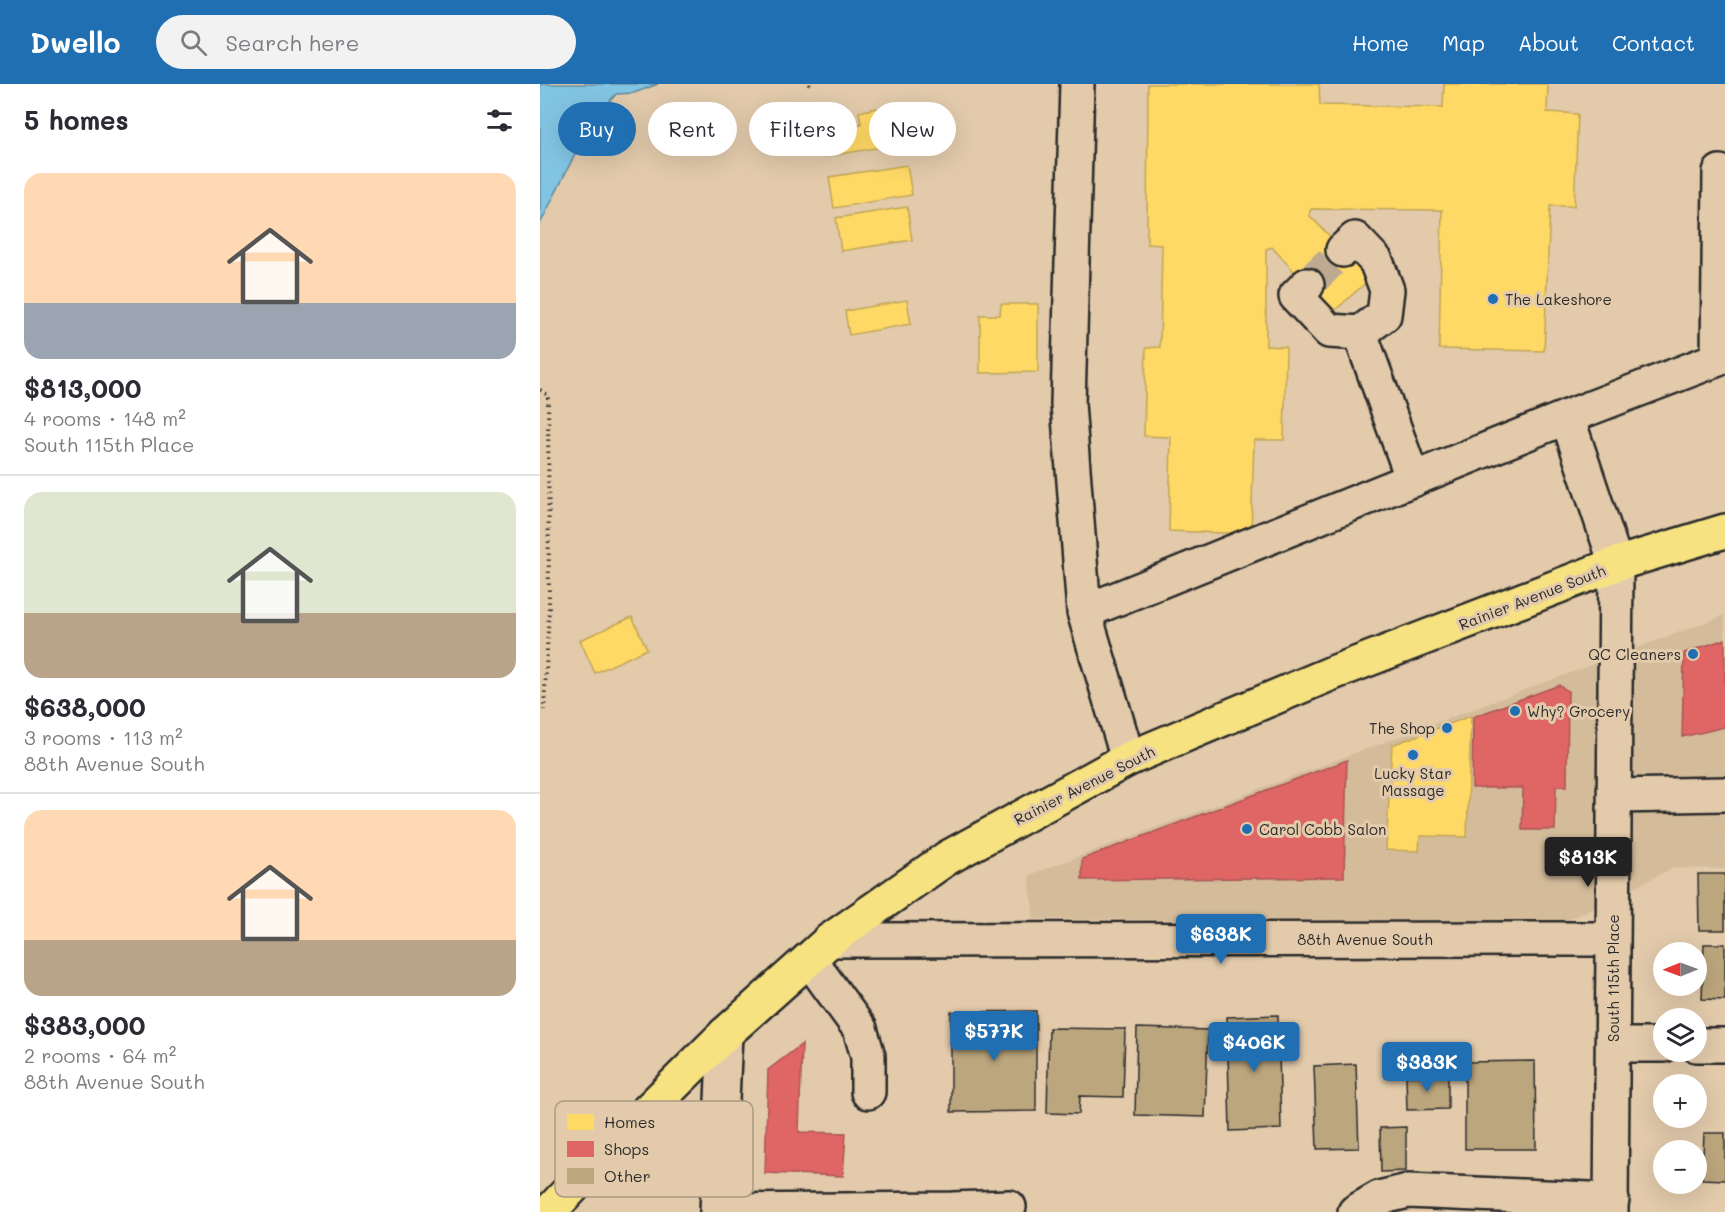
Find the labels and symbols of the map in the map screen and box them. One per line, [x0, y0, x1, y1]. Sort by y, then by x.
place label: The Lakeshore [1505, 289, 1612, 309]
marker: The Lakeshore [1486, 292, 1500, 306]
street label: Rainier Avenue South [1456, 560, 1608, 634]
place label: QC Cleaners [1588, 644, 1681, 664]
marker: QC Cleaners [1686, 647, 1700, 661]
place label: Why? Grocery [1527, 701, 1630, 721]
marker: Why? Grocery [1508, 704, 1522, 718]
place label: The Shop [1369, 718, 1435, 738]
marker: The Shop [1440, 721, 1454, 735]
street label: Rainier Avenue South [1010, 741, 1158, 829]
marker: Lucky Star Massage [1406, 748, 1420, 762]
place label: Lucky Star Massage [1374, 763, 1452, 800]
place label: Carol Cobb Salon [1259, 819, 1386, 839]
marker: Carol Cobb Salon [1240, 822, 1254, 836]
pin: $813K [1546, 837, 1630, 888]
pin: $638K [1179, 914, 1263, 965]
street label: South 115th Place [1603, 914, 1623, 1042]
street label: 88th Avenue South [1297, 929, 1433, 949]
north arrow [1653, 942, 1707, 996]
pin: $577K [952, 1011, 1036, 1062]
pin: $406K [1212, 1022, 1296, 1073]
pin: $383K [1385, 1042, 1469, 1093]
legend [555, 1101, 753, 1197]
text: Homes [604, 1111, 655, 1132]
text: Shops [604, 1138, 649, 1159]
text: Other [604, 1165, 651, 1186]

